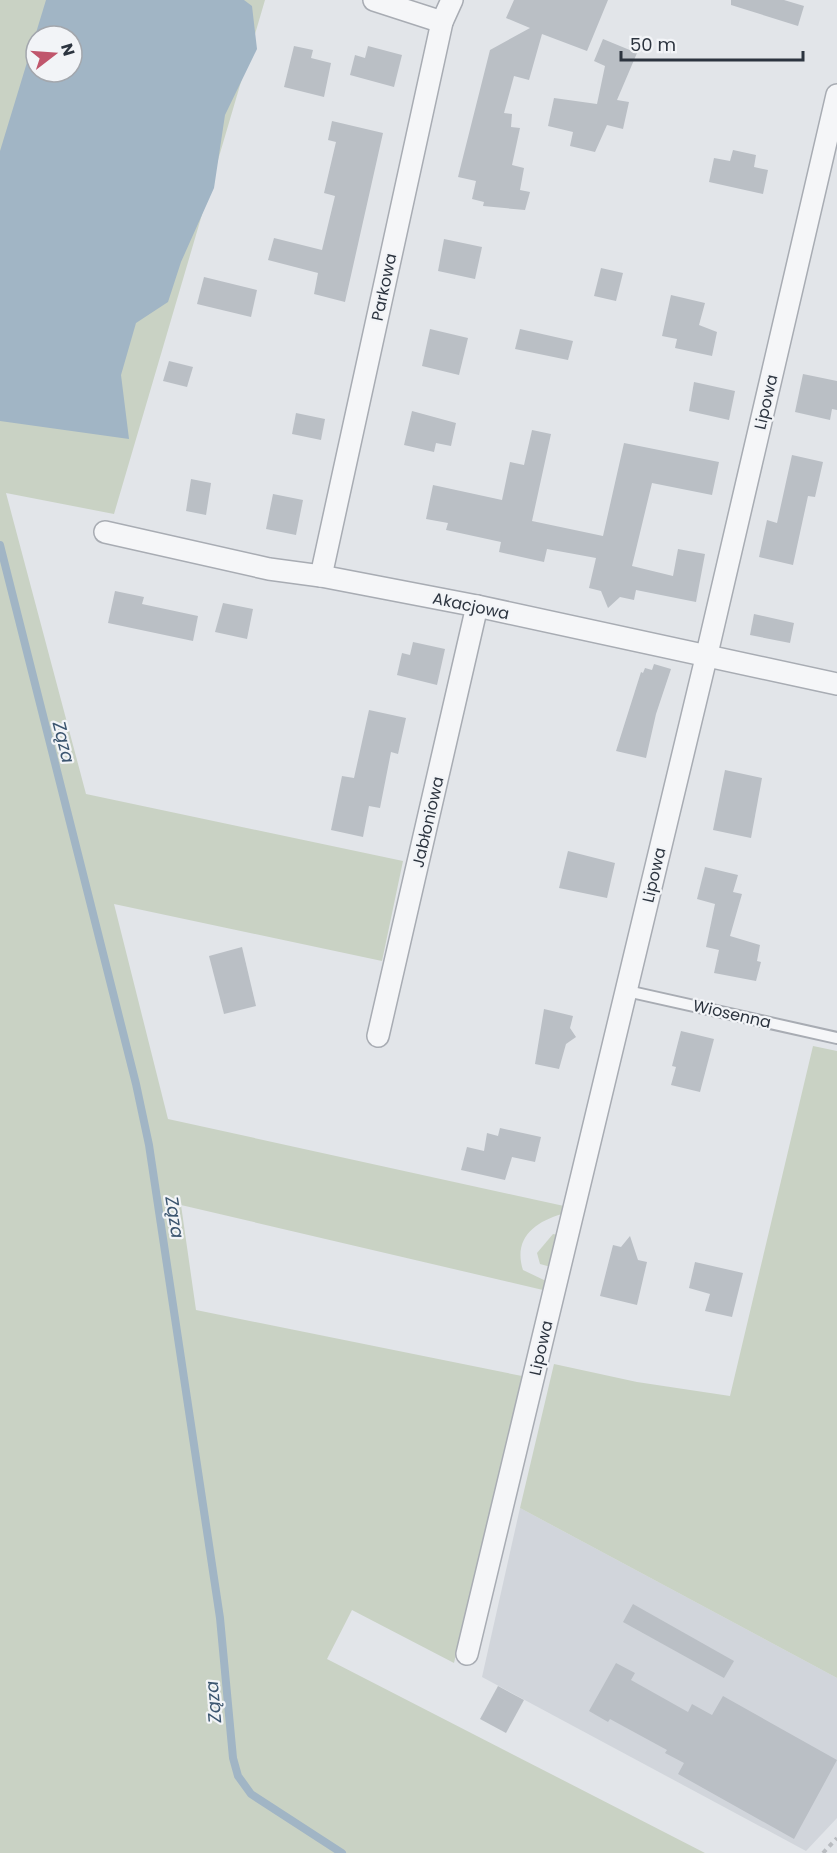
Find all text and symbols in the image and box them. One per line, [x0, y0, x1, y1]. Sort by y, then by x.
north arrow [24, 24, 84, 84]
scale bar [621, 24, 802, 62]
text: 50 m [630, 32, 676, 57]
text: N [55, 41, 81, 59]
street label: Parkowa [366, 251, 402, 323]
street label: Lipowa [749, 372, 783, 432]
street label: Akacjowa [431, 587, 511, 625]
water label: Ząza [47, 718, 81, 766]
street label: Jabłoniowa [406, 774, 450, 870]
street label: Lipowa [637, 845, 671, 905]
street label: Wiosenna [691, 994, 773, 1034]
water label: Ząza [159, 1193, 191, 1240]
street label: Lipowa [524, 1318, 558, 1378]
water label: Ząza [199, 1680, 227, 1725]

